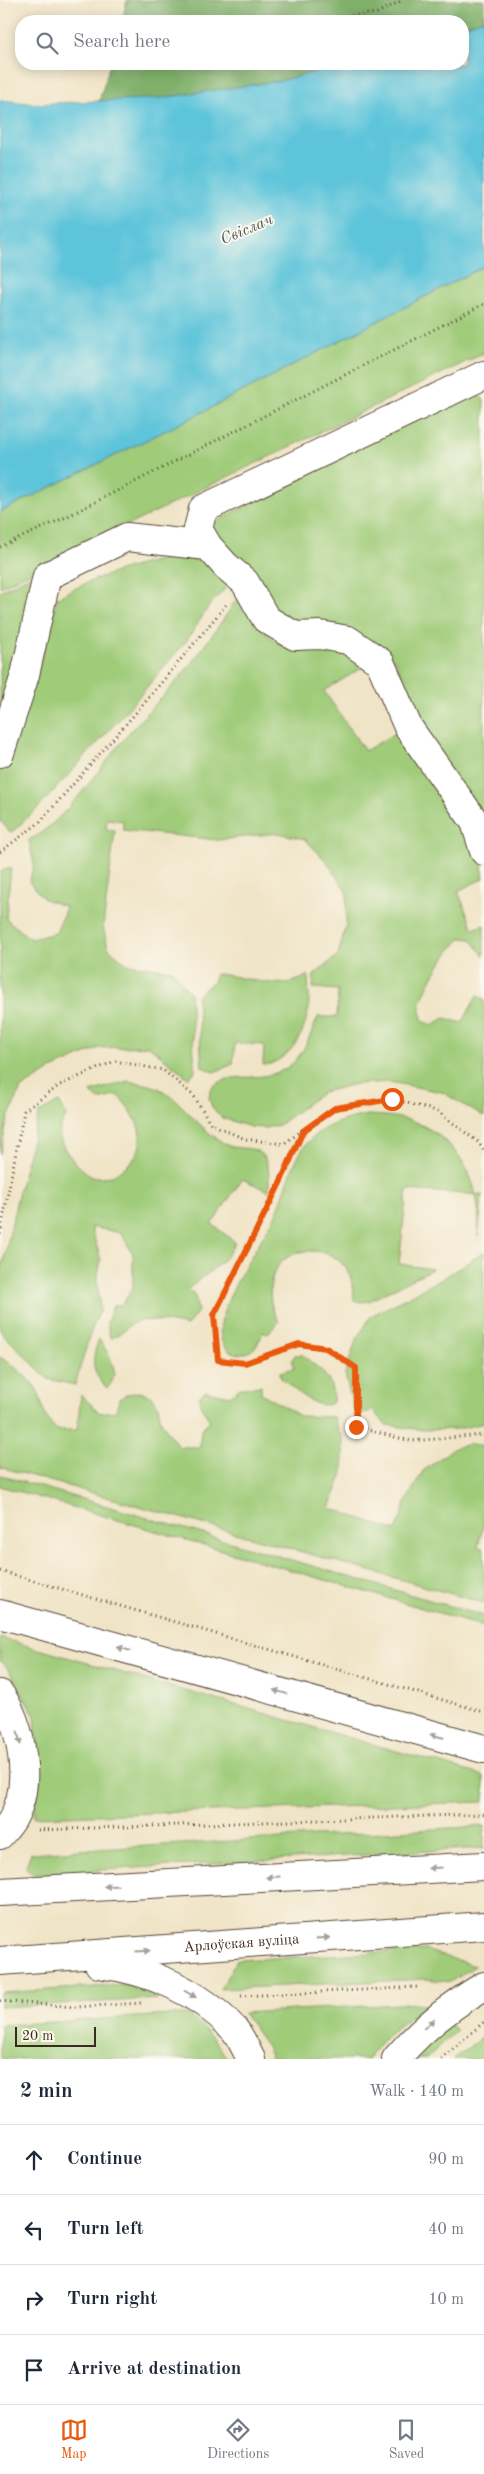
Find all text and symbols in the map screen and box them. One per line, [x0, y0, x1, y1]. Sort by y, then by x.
search box [15, 15, 469, 70]
icon: search [33, 29, 61, 57]
text: Search here [73, 33, 170, 52]
water label: Свіслач [218, 212, 276, 248]
route start [381, 1088, 404, 1111]
route end [345, 1416, 368, 1439]
one-way arrow [116, 1644, 131, 1652]
one-way arrow [273, 1688, 288, 1696]
one-way arrow [15, 1730, 23, 1745]
one-way arrow [429, 1731, 444, 1739]
one-way arrow [427, 1865, 443, 1873]
one-way arrow [265, 1874, 281, 1882]
one-way arrow [103, 1883, 119, 1891]
street label: Арлоўская вуліца [183, 1932, 300, 1955]
one-way arrow [315, 1934, 331, 1942]
one-way arrow [136, 1947, 152, 1955]
one-way arrow [183, 1990, 197, 1998]
one-way arrow [423, 2018, 436, 2029]
scale bar [15, 2024, 96, 2047]
text: 20 m [22, 2029, 53, 2043]
text: 2 min [20, 2081, 73, 2102]
text: Walk · 140 m [369, 2084, 464, 2100]
icon: ahead [20, 2146, 48, 2174]
text: Continue [67, 2150, 142, 2169]
text: 90 m [428, 2152, 464, 2168]
icon: left [20, 2216, 48, 2244]
text: Turn left [67, 2220, 144, 2239]
text: 40 m [428, 2222, 464, 2238]
icon: right [20, 2286, 48, 2314]
text: Turn right [67, 2290, 157, 2309]
text: 10 m [428, 2292, 464, 2308]
icon: arrive [20, 2356, 48, 2384]
text: Arrive at destination [67, 2360, 241, 2379]
tab: Map [60, 2416, 88, 2463]
tab: Directions [207, 2416, 269, 2463]
tab: Saved [389, 2416, 424, 2463]

